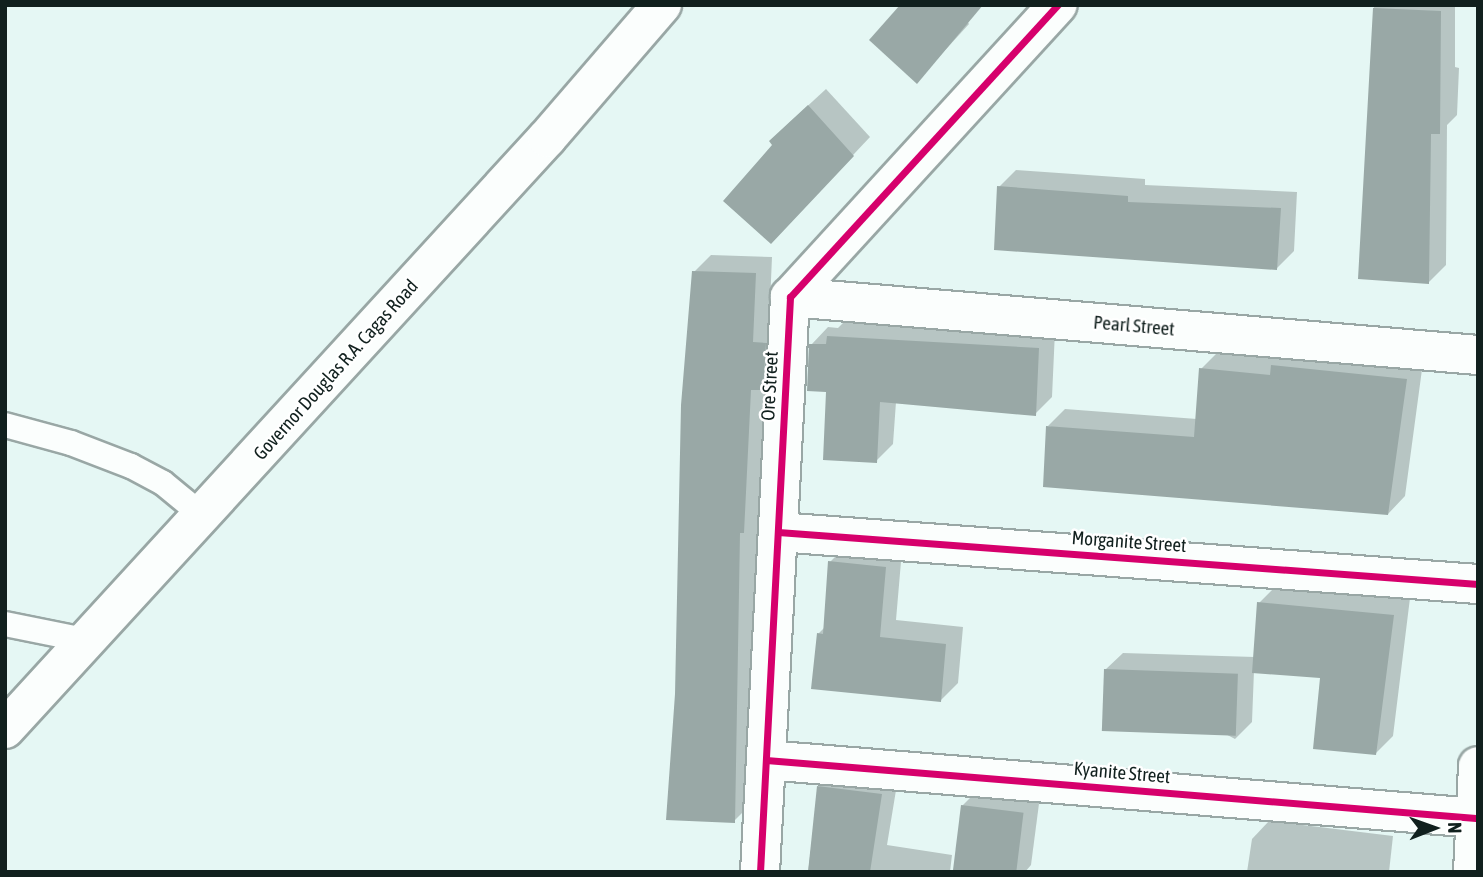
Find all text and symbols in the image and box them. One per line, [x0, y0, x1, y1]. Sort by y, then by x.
street label: Governor Douglas R.A. Cagas Road [249, 275, 423, 465]
street label: Pearl Street [1092, 311, 1176, 341]
street label: Ore Street [757, 351, 783, 421]
street label: Morganite Street [1071, 527, 1187, 557]
street label: Kyanite Street [1073, 757, 1171, 789]
north arrow [1399, 793, 1469, 863]
text: N [1444, 822, 1466, 833]

